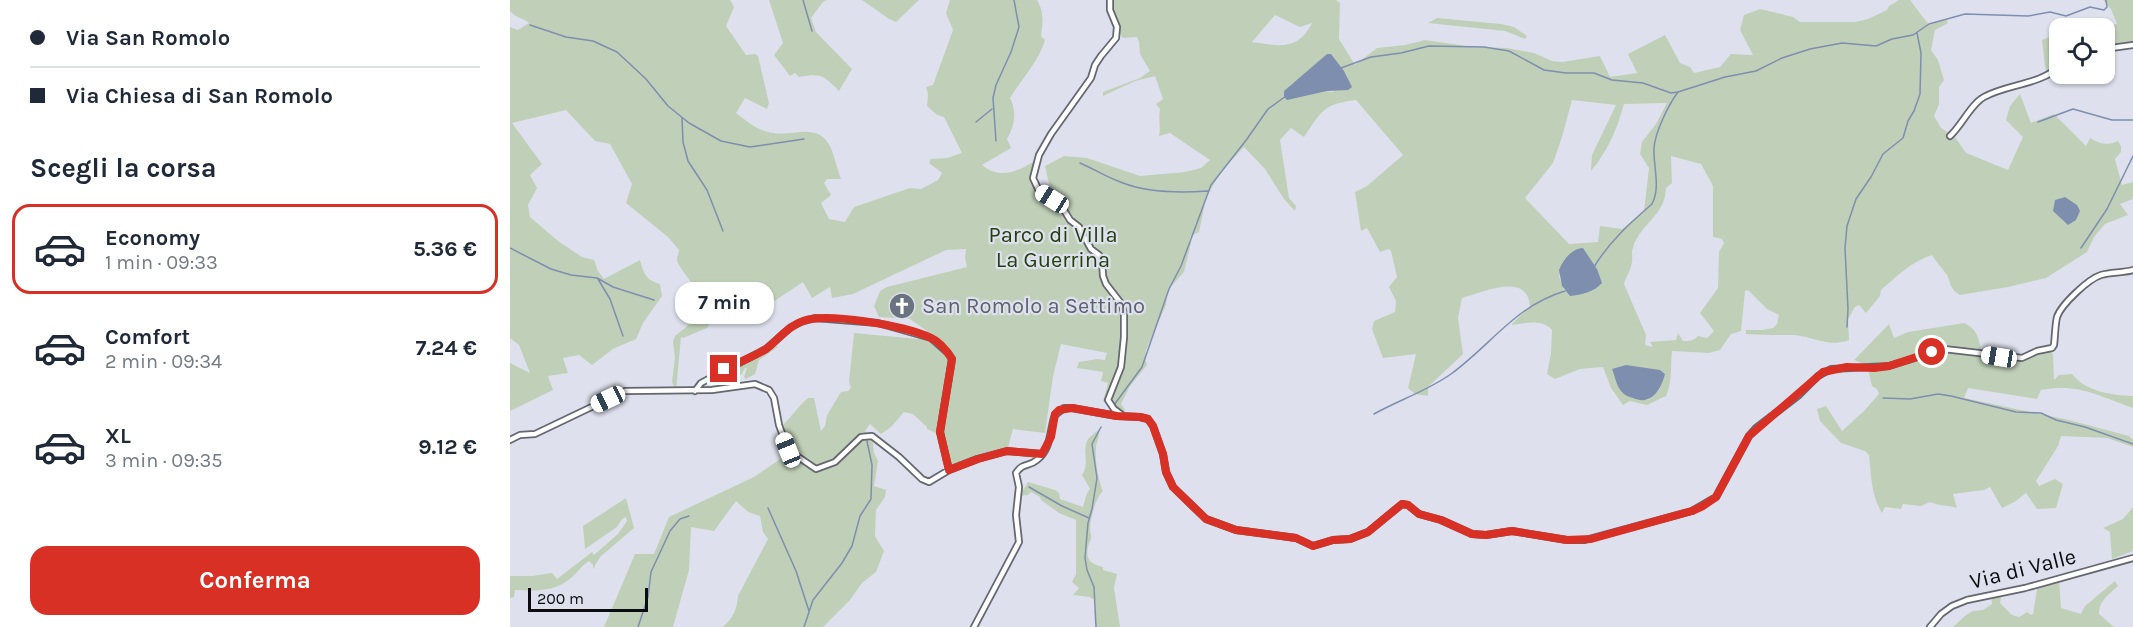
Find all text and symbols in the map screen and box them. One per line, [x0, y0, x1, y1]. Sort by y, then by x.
map controls [2049, 18, 2115, 84]
button: locate [2049, 18, 2115, 84]
text: Via San Romolo [66, 25, 230, 51]
text: Via Chiesa di San Romolo [66, 83, 333, 109]
text: Scegli la corsa [30, 152, 217, 184]
car [1032, 182, 1072, 216]
icon: car [33, 222, 87, 276]
park label: Parco di Villa La Guerrina [988, 222, 1118, 273]
text: Economy [105, 225, 200, 251]
text: 5.36 € [413, 236, 477, 262]
text: 1 min · 09:33 [105, 251, 218, 274]
callout: 7 min [674, 282, 774, 324]
text: 7 min [698, 291, 751, 314]
church icon: San Romolo a Settimo [887, 291, 917, 321]
place label: San Romolo a Settimo [922, 293, 1145, 319]
icon: car [33, 321, 87, 375]
text: Comfort [105, 324, 190, 350]
text: 7.24 € [415, 335, 477, 361]
route start [1918, 338, 1945, 365]
car [1980, 345, 2018, 369]
text: 2 min · 09:34 [105, 350, 222, 373]
route end [710, 355, 737, 382]
car [588, 383, 628, 415]
icon: car [33, 420, 87, 474]
text: XL [105, 423, 131, 449]
car [773, 430, 803, 470]
text: 9.12 € [418, 434, 477, 460]
text: 3 min · 09:35 [105, 449, 223, 472]
street label: Via di Valle [1967, 543, 2079, 595]
button: Conferma [30, 546, 480, 615]
scale bar [528, 585, 648, 612]
text: 200 m [537, 589, 584, 608]

